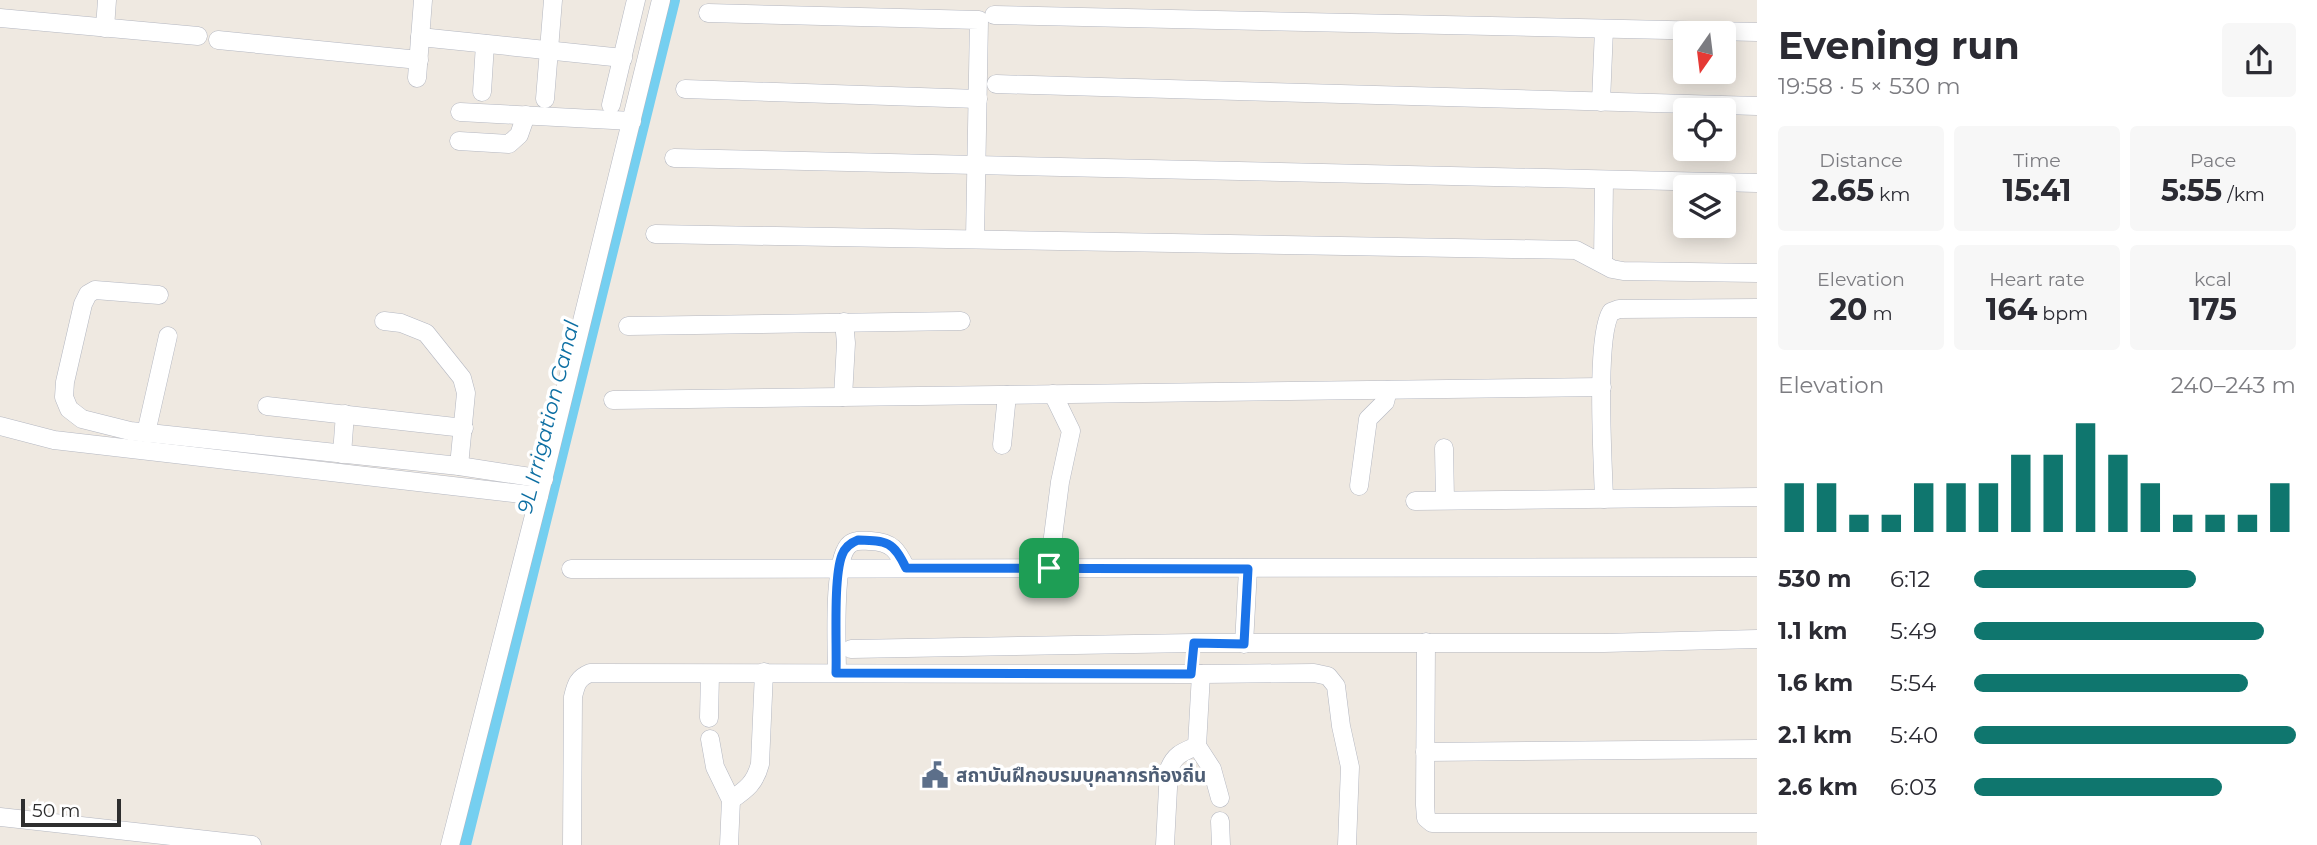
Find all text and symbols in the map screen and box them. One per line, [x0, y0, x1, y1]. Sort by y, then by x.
north arrow [1673, 21, 1736, 84]
map controls [1673, 21, 1736, 238]
text: Evening run [1778, 22, 2020, 69]
button: share [2222, 23, 2296, 97]
text: 19:58 · 5 × 530 m [1778, 72, 1961, 100]
button: locate [1673, 98, 1736, 161]
text: Distance [1819, 149, 1903, 172]
text: Time [2013, 149, 2061, 172]
text: Pace [2190, 149, 2236, 172]
text: 2.65 [1812, 172, 1874, 209]
text: 15:41 [2002, 172, 2072, 209]
text: 5:55 [2161, 172, 2222, 209]
button: layers [1673, 175, 1736, 238]
text: km [1874, 183, 1910, 206]
text: /km [2222, 183, 2265, 206]
text: Elevation [1817, 268, 1905, 291]
text: Heart rate [1989, 268, 2085, 291]
text: kcal [2194, 268, 2232, 291]
text: 20 [1829, 291, 1867, 328]
text: 164 [1986, 291, 2037, 328]
text: 175 [2189, 291, 2237, 328]
text: m [1867, 302, 1893, 325]
text: bpm [2037, 302, 2088, 325]
water label: 9L Irrigation Canal [512, 318, 584, 516]
text: Elevation [1778, 371, 1884, 399]
text: 240–243 m [2171, 371, 2296, 399]
pin [1019, 538, 1079, 598]
icon: arrive [1030, 549, 1068, 587]
text: 530 m [1778, 565, 1851, 593]
text: 6:12 [1890, 565, 1930, 593]
text: 1.1 km [1778, 617, 1847, 645]
text: 5:49 [1890, 617, 1937, 645]
text: 1.6 km [1778, 669, 1853, 697]
text: 5:54 [1890, 669, 1936, 697]
text: 2.1 km [1778, 721, 1852, 749]
text: 5:40 [1890, 721, 1938, 749]
public building icon: สถาบันฝึกอบรมบุคลากรท้องถิ่น [920, 760, 950, 790]
place label: สถาบันฝึกอบรมบุคลากรท้องถิ่น [956, 763, 1206, 787]
text: 2.6 km [1778, 773, 1858, 801]
text: 6:03 [1890, 773, 1937, 801]
scale bar [21, 796, 121, 828]
text: 50 m [32, 799, 80, 822]

